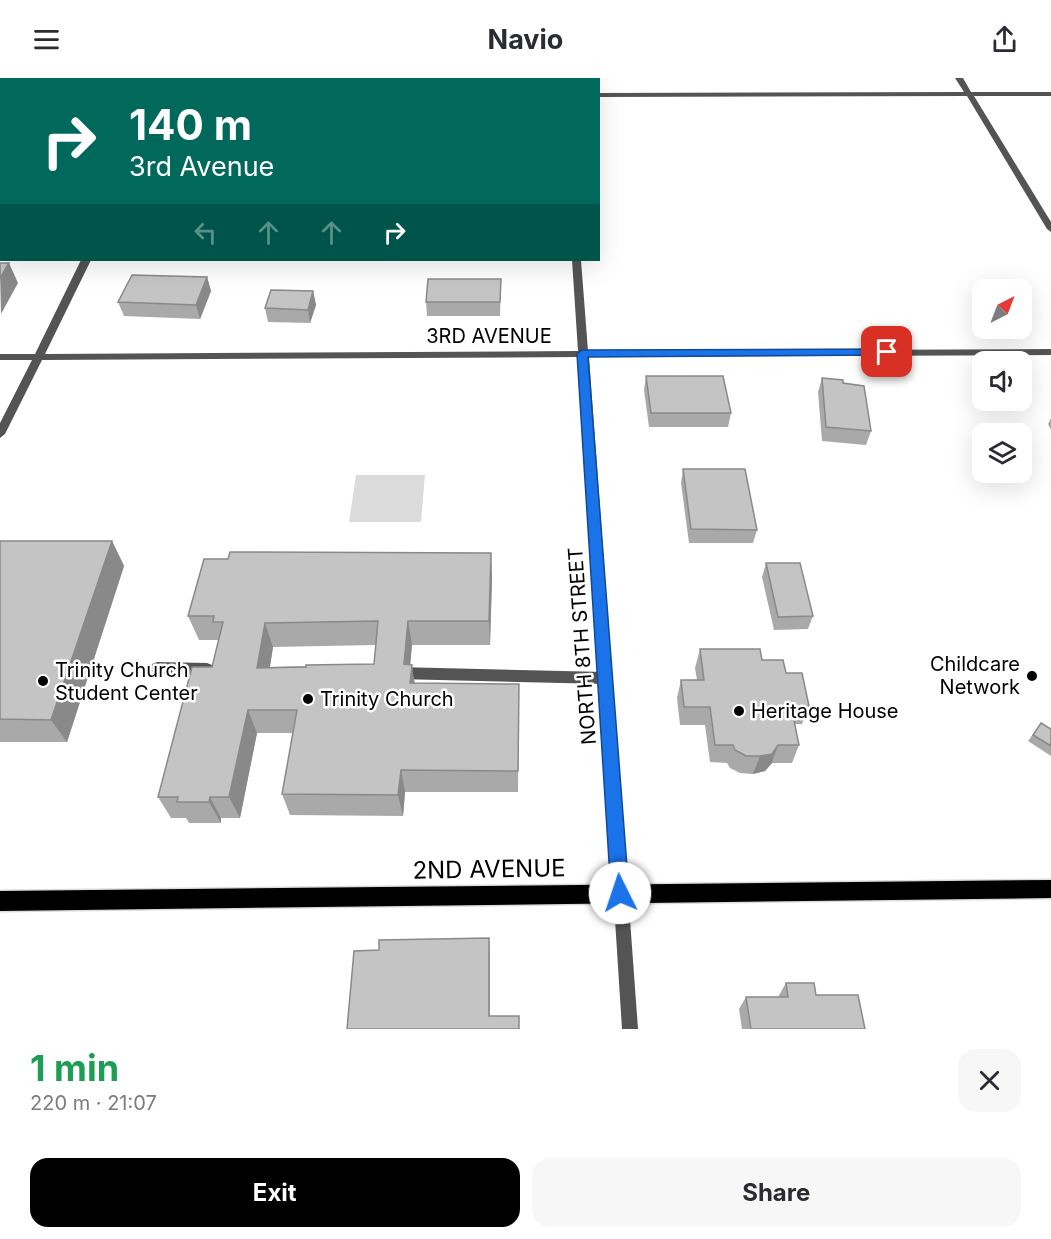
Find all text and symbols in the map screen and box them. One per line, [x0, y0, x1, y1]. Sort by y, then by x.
icon: menu [30, 23, 63, 56]
text: Navio [488, 23, 563, 56]
icon: share [988, 23, 1021, 56]
text: 140 m [129, 99, 252, 150]
icon: right [30, 102, 108, 180]
text: 3rd Avenue [129, 150, 274, 183]
icon: left [189, 216, 222, 249]
icon: ahead [252, 216, 285, 249]
icon: ahead [315, 216, 348, 249]
icon: right [378, 216, 411, 249]
north arrow [972, 279, 1032, 339]
map controls [972, 279, 1032, 483]
street label: 3RD AVENUE [426, 324, 552, 348]
pin [861, 326, 912, 377]
icon: arrive [870, 335, 903, 368]
button: sound [972, 351, 1032, 411]
button: layers [972, 423, 1032, 483]
street label: NORTH 8TH STREET [563, 546, 601, 746]
place label: Childcare Network [930, 652, 1020, 699]
place label: Trinity Church Student Center [55, 658, 198, 705]
marker: Childcare Network [1025, 669, 1039, 683]
marker: Trinity Church Student Center [36, 674, 50, 688]
place label: Trinity Church [320, 687, 454, 711]
marker: Trinity Church [301, 692, 315, 706]
place label: Heritage House [751, 699, 899, 723]
marker: Heritage House [732, 704, 746, 718]
street label: 2ND AVENUE [412, 853, 566, 885]
position arrow [588, 861, 652, 925]
text: 1 min [30, 1046, 119, 1090]
button: close [958, 1049, 1021, 1112]
text: 220 m · 21:07 [30, 1091, 157, 1115]
button: Exit [30, 1158, 520, 1227]
button: Share [532, 1158, 1021, 1227]

